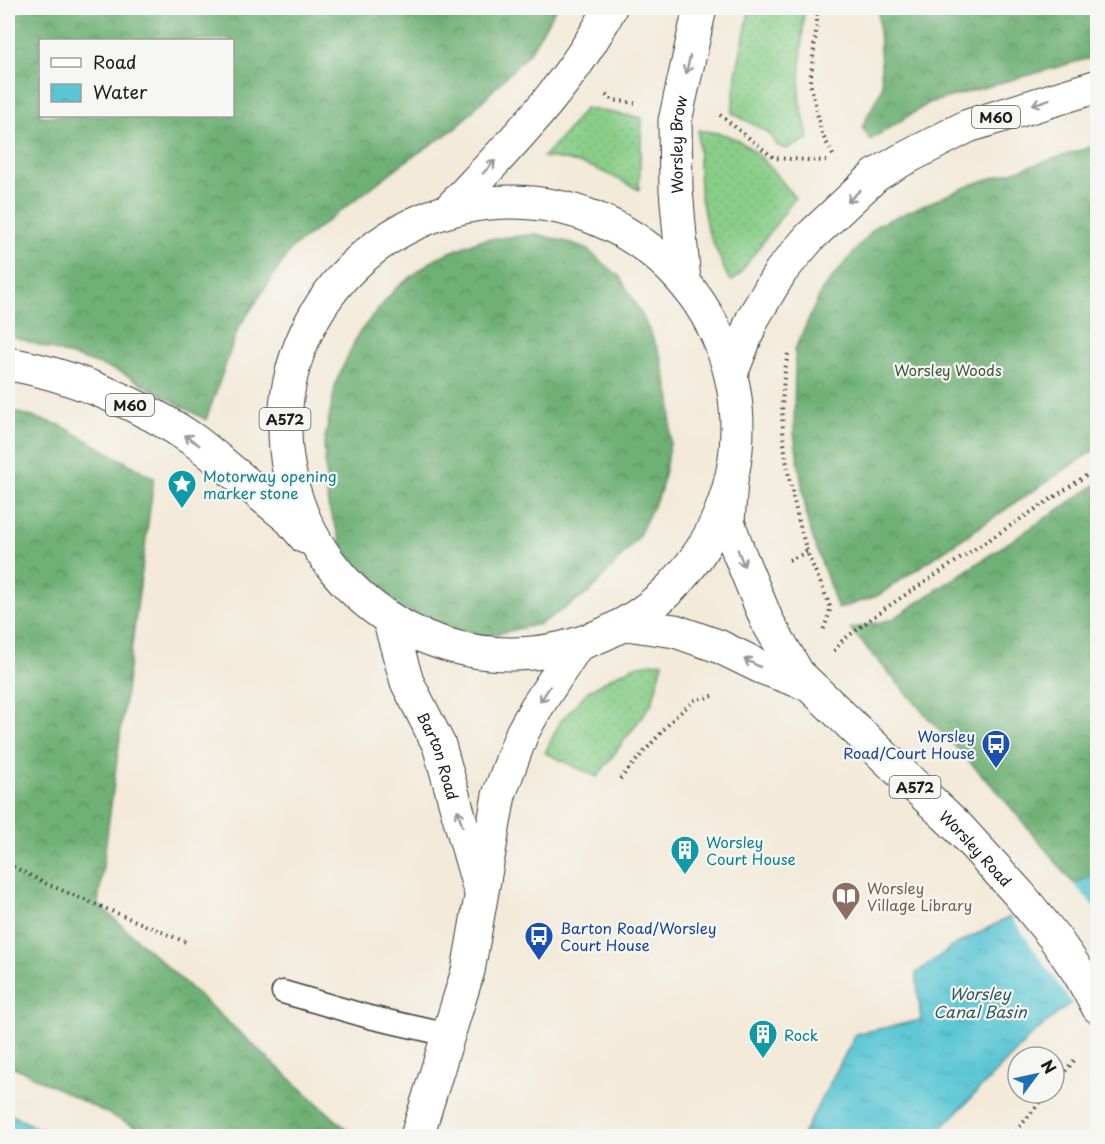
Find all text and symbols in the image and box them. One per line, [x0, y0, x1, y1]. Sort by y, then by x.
legend [39, 39, 234, 117]
text: Road [93, 48, 137, 75]
one-way arrow [681, 55, 693, 74]
text: Water [93, 78, 148, 105]
street label: Worsley Brow [664, 93, 692, 194]
one-way arrow [1032, 97, 1051, 108]
road number: M60 [972, 106, 1020, 128]
one-way arrow [482, 160, 496, 175]
one-way arrow [846, 189, 861, 203]
park label: Worsley Woods [894, 358, 1002, 381]
road number: M60 [106, 394, 154, 416]
road number: A572 [260, 408, 310, 430]
one-way arrow [184, 434, 201, 446]
place label: Motorway opening marker stone [203, 464, 337, 504]
place icon: Motorway opening marker stone [166, 468, 198, 510]
one-way arrow [736, 548, 747, 567]
one-way arrow [743, 656, 761, 668]
one-way arrow [539, 685, 551, 702]
street label: Barton Road [412, 707, 465, 802]
place label: Worsley Road/Court House [843, 724, 975, 764]
bus stop icon: Worsley Road/Court House [980, 728, 1012, 770]
road number: A572 [890, 776, 940, 798]
street label: Worsley Road [935, 804, 1018, 891]
one-way arrow [454, 808, 465, 827]
place label: Worsley Court House [706, 830, 796, 870]
building icon: Worsley Court House [669, 834, 701, 876]
place label: Worsley Village Library [867, 876, 972, 916]
library icon: Worsley Village Library [830, 880, 862, 922]
place label: Barton Road/Worsley Court House [560, 916, 717, 956]
bus stop icon: Barton Road/Worsley Court House [523, 920, 555, 962]
water label: Worsley Canal Basin [933, 981, 1028, 1023]
building icon: Rock [747, 1018, 779, 1060]
place label: Rock [784, 1023, 819, 1046]
north arrow [1006, 1045, 1066, 1105]
text: N [1036, 1054, 1063, 1078]

